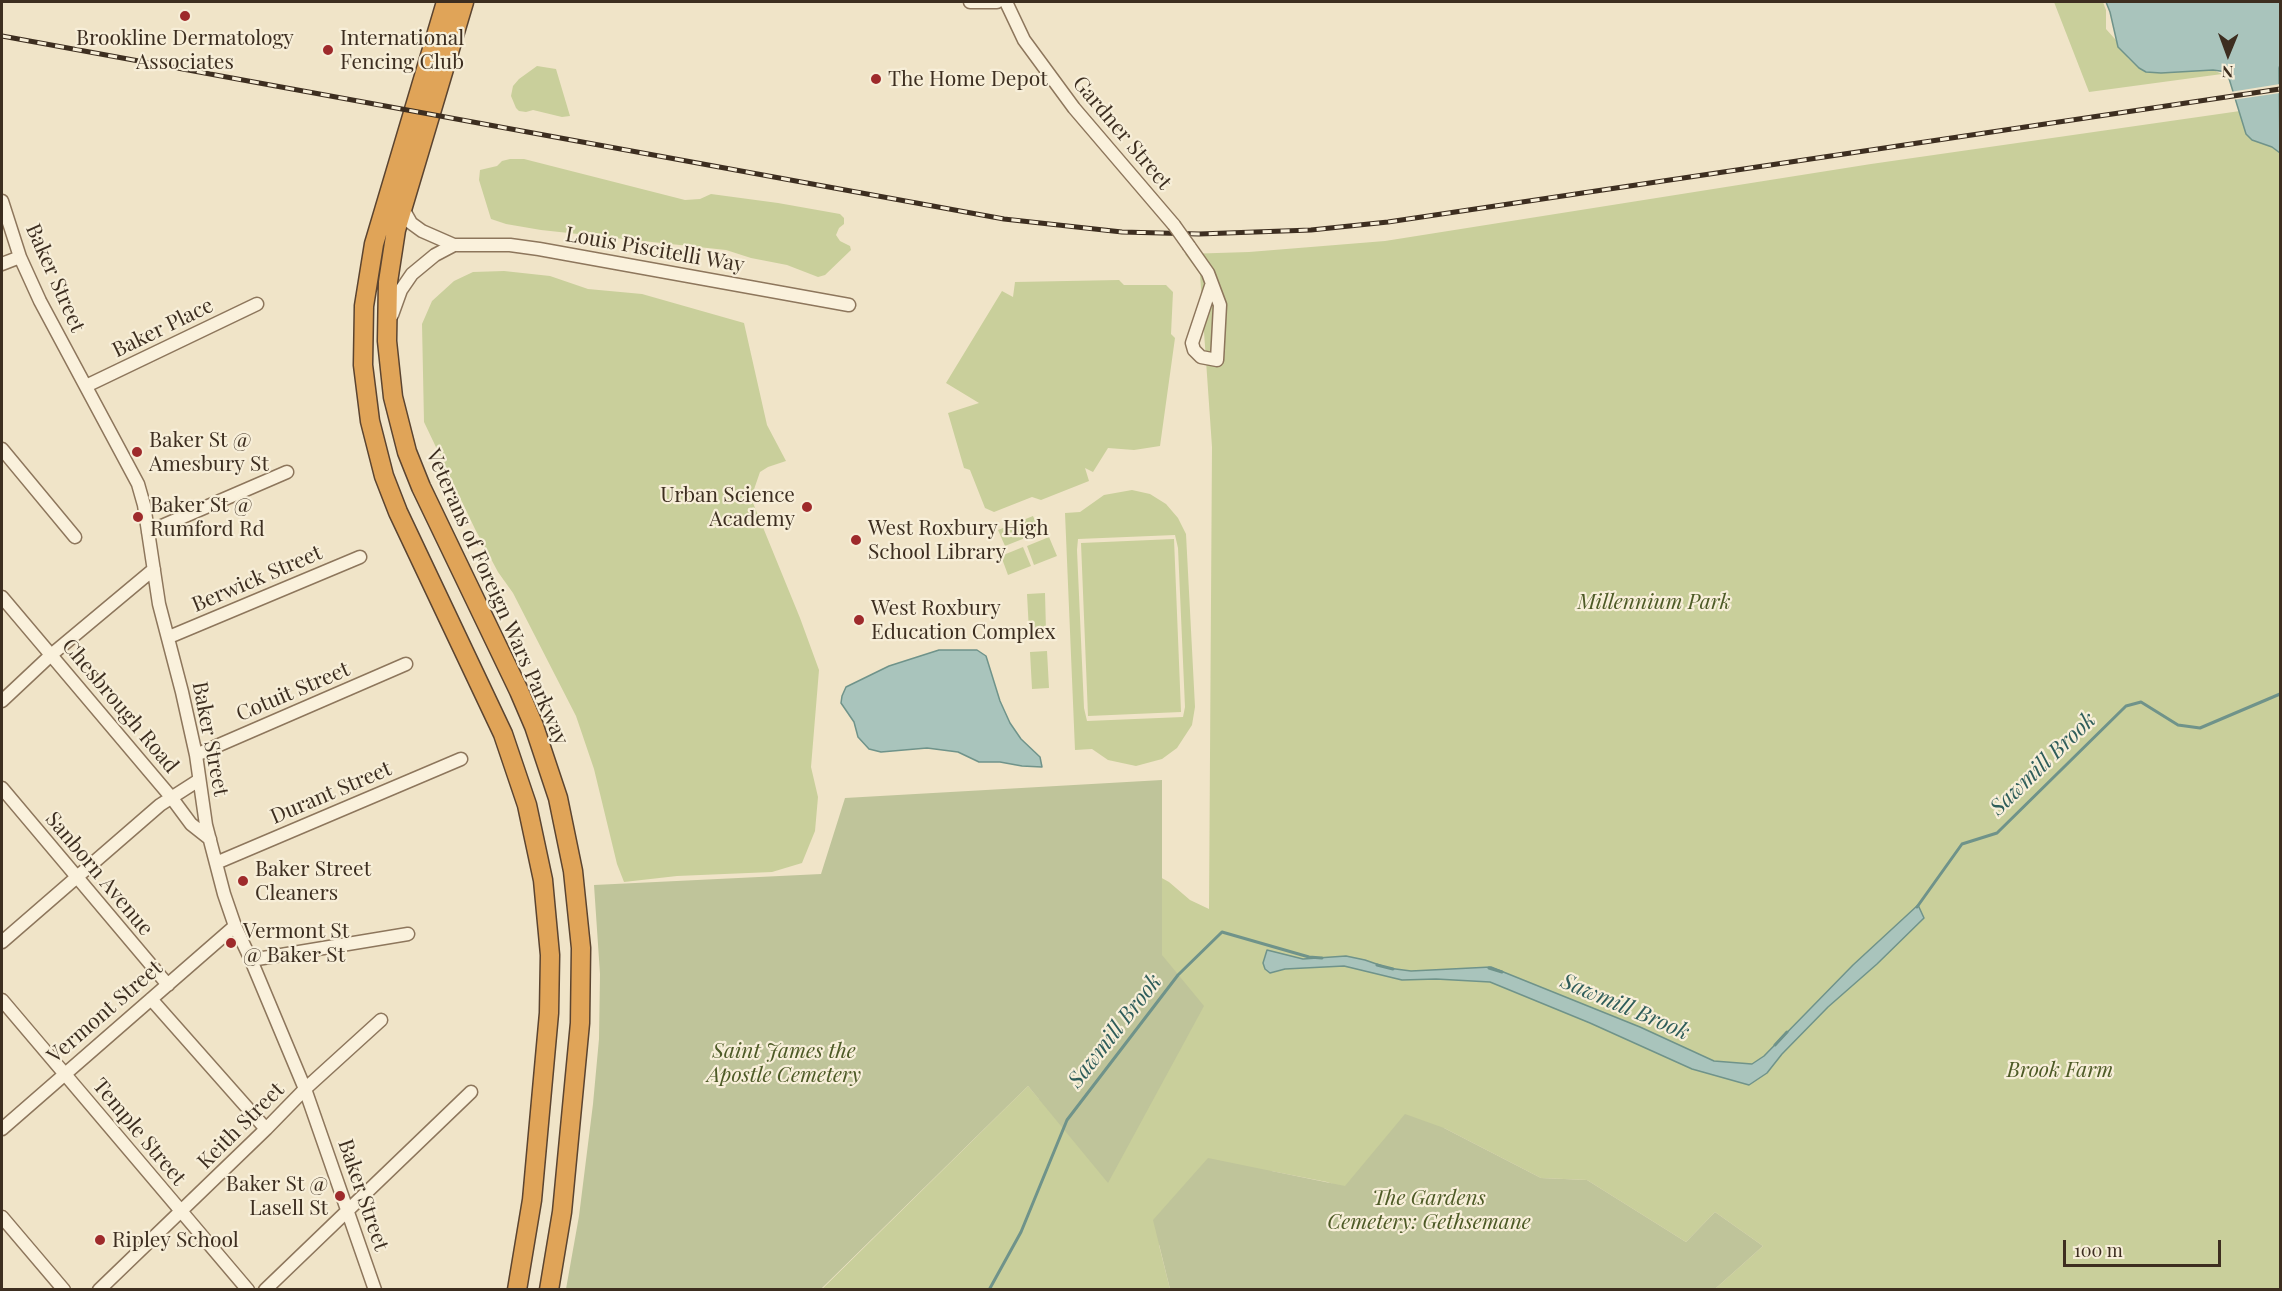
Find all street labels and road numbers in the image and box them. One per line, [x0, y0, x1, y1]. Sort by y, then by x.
street label: Gardner Street [1067, 71, 1177, 195]
street label: Baker Street [20, 220, 90, 336]
street label: Louis Piscitelli Way [564, 222, 746, 278]
street label: Baker Place [108, 293, 218, 363]
street label: Veterans of Foreign Wars Parkway [420, 445, 574, 749]
street label: Berwick Street [188, 540, 326, 618]
street label: Chesbrough Road [56, 634, 184, 778]
street label: Cotuit Street [232, 657, 354, 727]
street label: Baker Street [187, 680, 233, 798]
street label: Durant Street [267, 756, 395, 830]
street label: Sanborn Avenue [40, 807, 158, 941]
street label: Vermont Street [43, 955, 167, 1069]
street label: Temple Street [87, 1073, 191, 1191]
street label: Keith Street [193, 1078, 289, 1174]
street label: Baker Street [332, 1136, 394, 1254]

